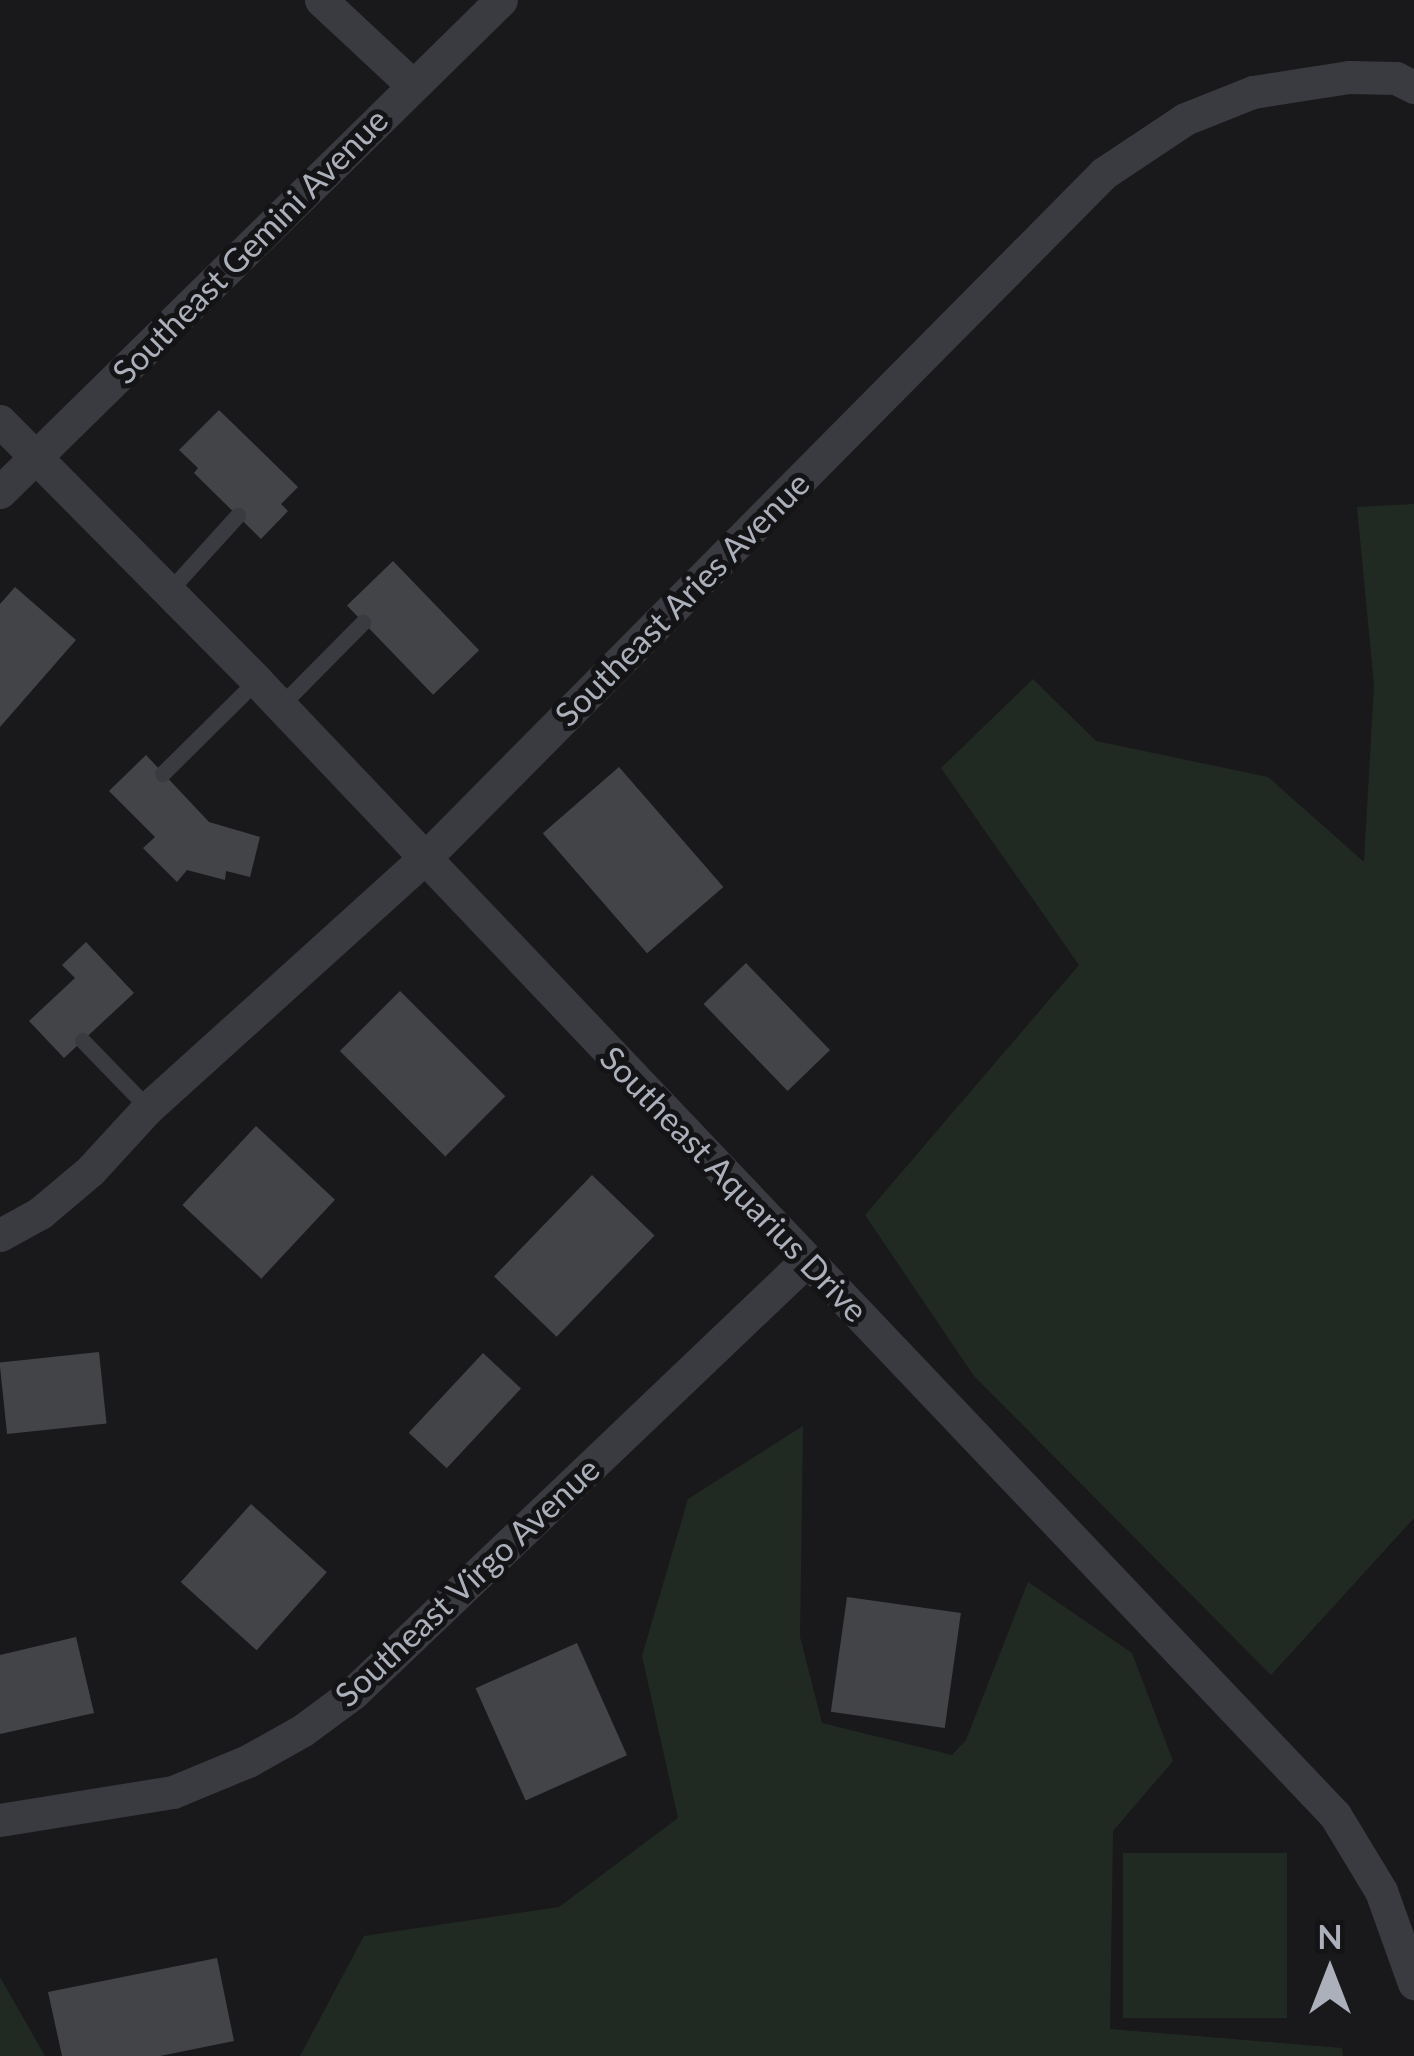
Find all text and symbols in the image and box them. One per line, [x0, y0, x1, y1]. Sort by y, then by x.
street label: Southeast Gemini Avenue [104, 100, 396, 392]
street label: Southeast Aries Avenue [546, 463, 818, 735]
street label: Southeast Aquarius Drive [592, 1038, 876, 1330]
street label: Southeast Virgo Avenue [326, 1449, 608, 1715]
north arrow [1270, 1912, 1390, 2032]
text: N [1317, 1916, 1343, 1956]

